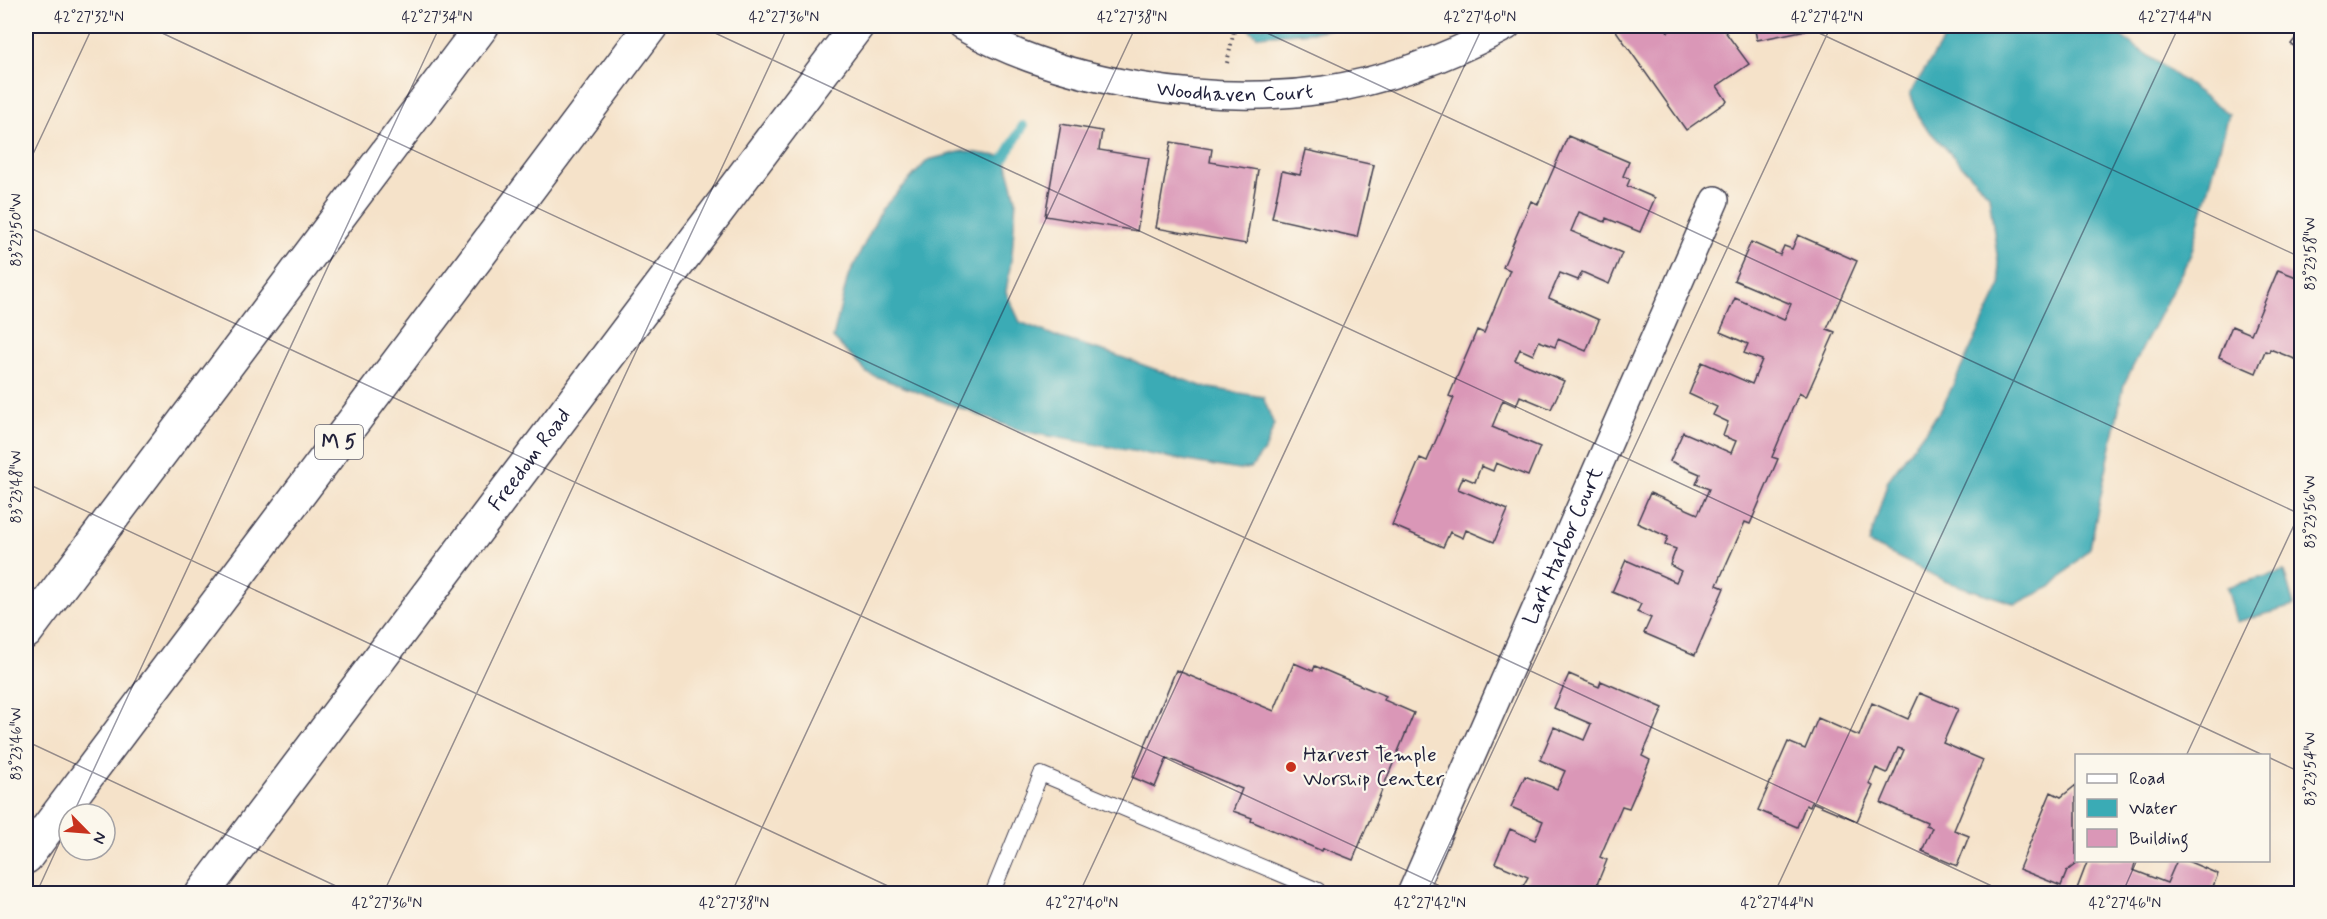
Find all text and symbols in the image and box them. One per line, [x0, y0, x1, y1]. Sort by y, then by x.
text: 42°27'32"N [54, 8, 124, 28]
text: 42°27'34"N [401, 8, 473, 28]
text: 42°27'36"N [749, 8, 819, 28]
text: 42°27'38"N [1097, 8, 1167, 28]
text: 42°27'40"N [1444, 8, 1516, 28]
text: 42°27'42"N [1791, 8, 1863, 28]
text: 42°27'44"N [2138, 8, 2212, 28]
street label: Woodhaven Court [1155, 75, 1315, 109]
text: 83°23'50"W [7, 193, 27, 267]
text: 83°23'58"W [2301, 217, 2321, 291]
street label: Freedom Road [482, 403, 578, 517]
road number: M 5 [315, 425, 363, 459]
text: 83°23'48"W [7, 451, 27, 523]
street label: Lark Harbor Court [1517, 462, 1610, 629]
text: 83°23'56"W [2301, 475, 2321, 549]
text: 83°23'46"W [7, 708, 27, 780]
text: 83°23'54"W [2301, 732, 2321, 806]
place label: Harvest Temple Worship Center [1303, 741, 1445, 793]
legend [2075, 754, 2270, 862]
marker: Harvest Temple Worship Center [1284, 760, 1298, 774]
text: Road [2129, 767, 2165, 791]
text: Water [2129, 797, 2178, 821]
north arrow [57, 802, 117, 862]
text: Building [2129, 827, 2189, 853]
text: N [87, 828, 111, 847]
text: 42°27'36"N [352, 894, 422, 914]
text: 42°27'38"N [699, 894, 769, 914]
text: 42°27'40"N [1046, 894, 1118, 914]
text: 42°27'42"N [1394, 894, 1466, 914]
text: 42°27'44"N [1740, 894, 1814, 914]
text: 42°27'46"N [2089, 894, 2161, 914]

